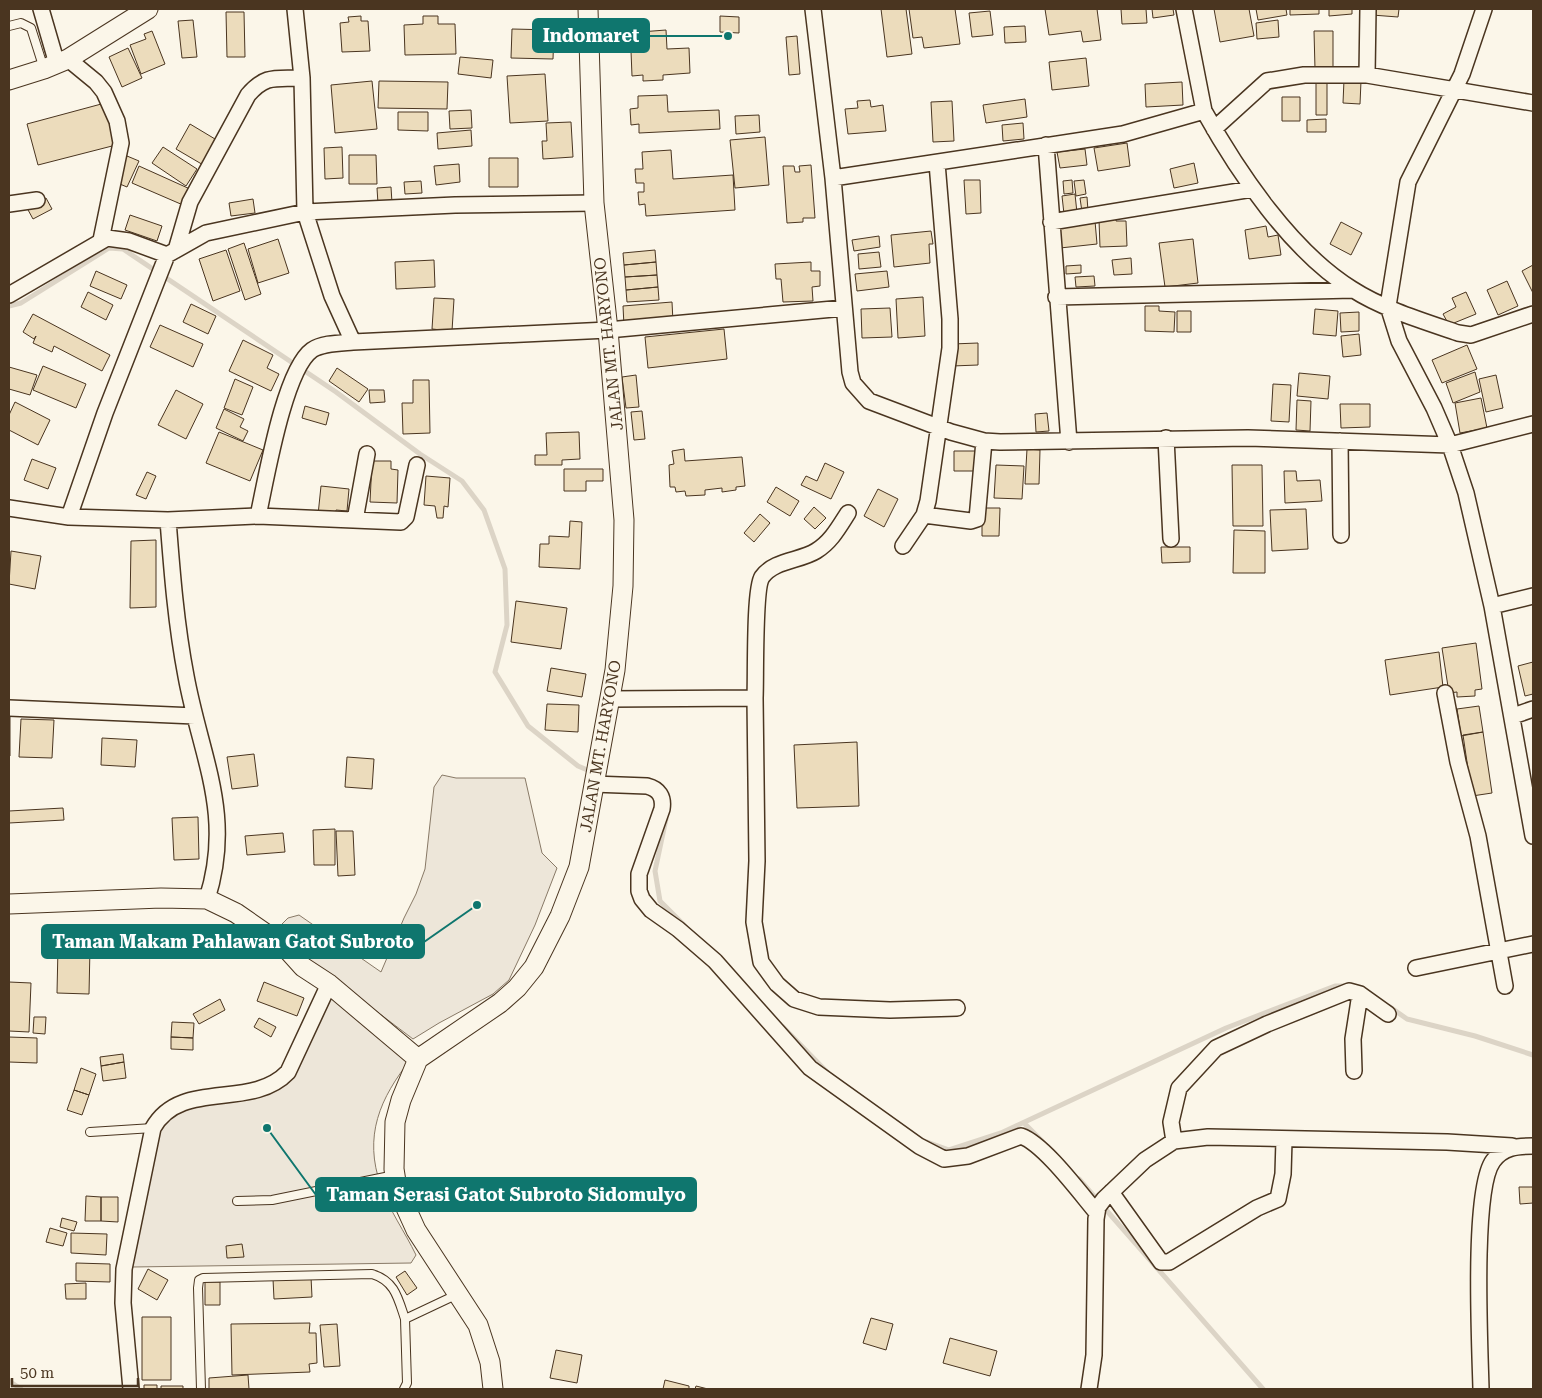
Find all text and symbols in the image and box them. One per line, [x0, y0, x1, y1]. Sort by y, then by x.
callout: Indomaret [533, 19, 649, 52]
text: Indomaret [543, 25, 639, 46]
street label: JALAN MT. HARYONO [590, 256, 627, 432]
street label: JALAN MT. HARYONO [576, 659, 625, 834]
callout: Taman Makam Pahlawan Gatot Subroto [42, 925, 424, 958]
text: Taman Makam Pahlawan Gatot Subroto [52, 931, 414, 952]
callout: Taman Serasi Gatot Subroto Sidomulyo [316, 1178, 696, 1211]
text: Taman Serasi Gatot Subroto Sidomulyo [326, 1184, 686, 1205]
scale bar [12, 1356, 139, 1388]
text: 50 m [20, 1364, 55, 1382]

